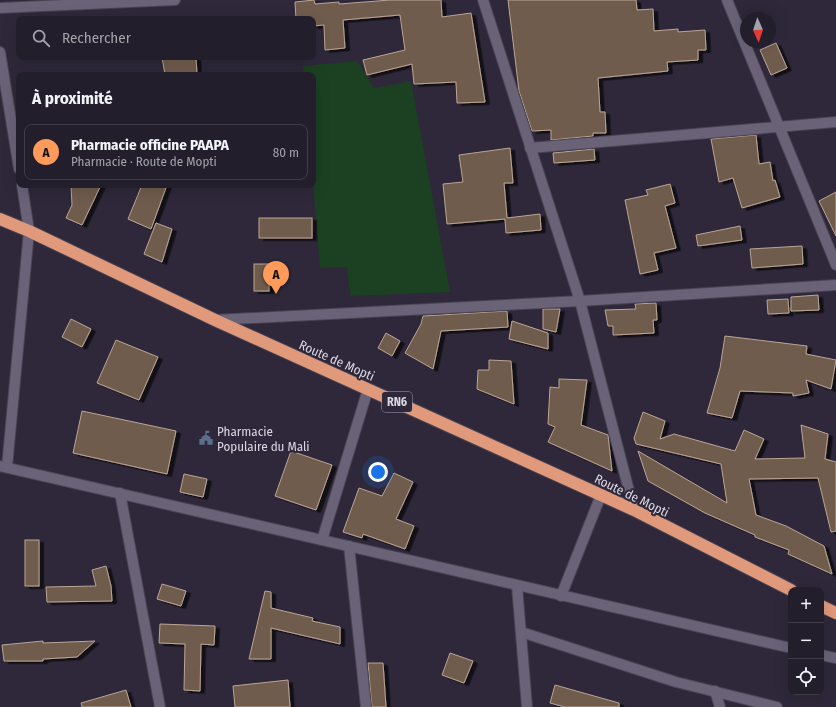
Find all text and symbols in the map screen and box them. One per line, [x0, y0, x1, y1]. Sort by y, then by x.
north arrow [740, 12, 776, 48]
search box [16, 16, 316, 60]
icon: search [30, 27, 52, 49]
text: Rechercher [62, 29, 131, 47]
text: À proximité [32, 88, 113, 109]
text: Pharmacie officine PAAPA [71, 136, 229, 154]
text: A [42, 145, 50, 160]
text: 80 m [273, 145, 299, 160]
text: Pharmacie · Route de Mopti [71, 154, 217, 169]
pin: A [263, 261, 289, 294]
street label: Route de Mopti [297, 337, 377, 384]
road number: RN6 [382, 392, 412, 412]
place label: Pharmacie Populaire du Mali [217, 424, 310, 454]
public building icon: Pharmacie Populaire du Mali [198, 430, 214, 446]
your location [368, 462, 388, 482]
street label: Route de Mopti [592, 471, 671, 520]
map controls [788, 587, 824, 695]
button: + [788, 587, 824, 623]
button: − [788, 623, 824, 659]
button: locate [788, 659, 824, 695]

